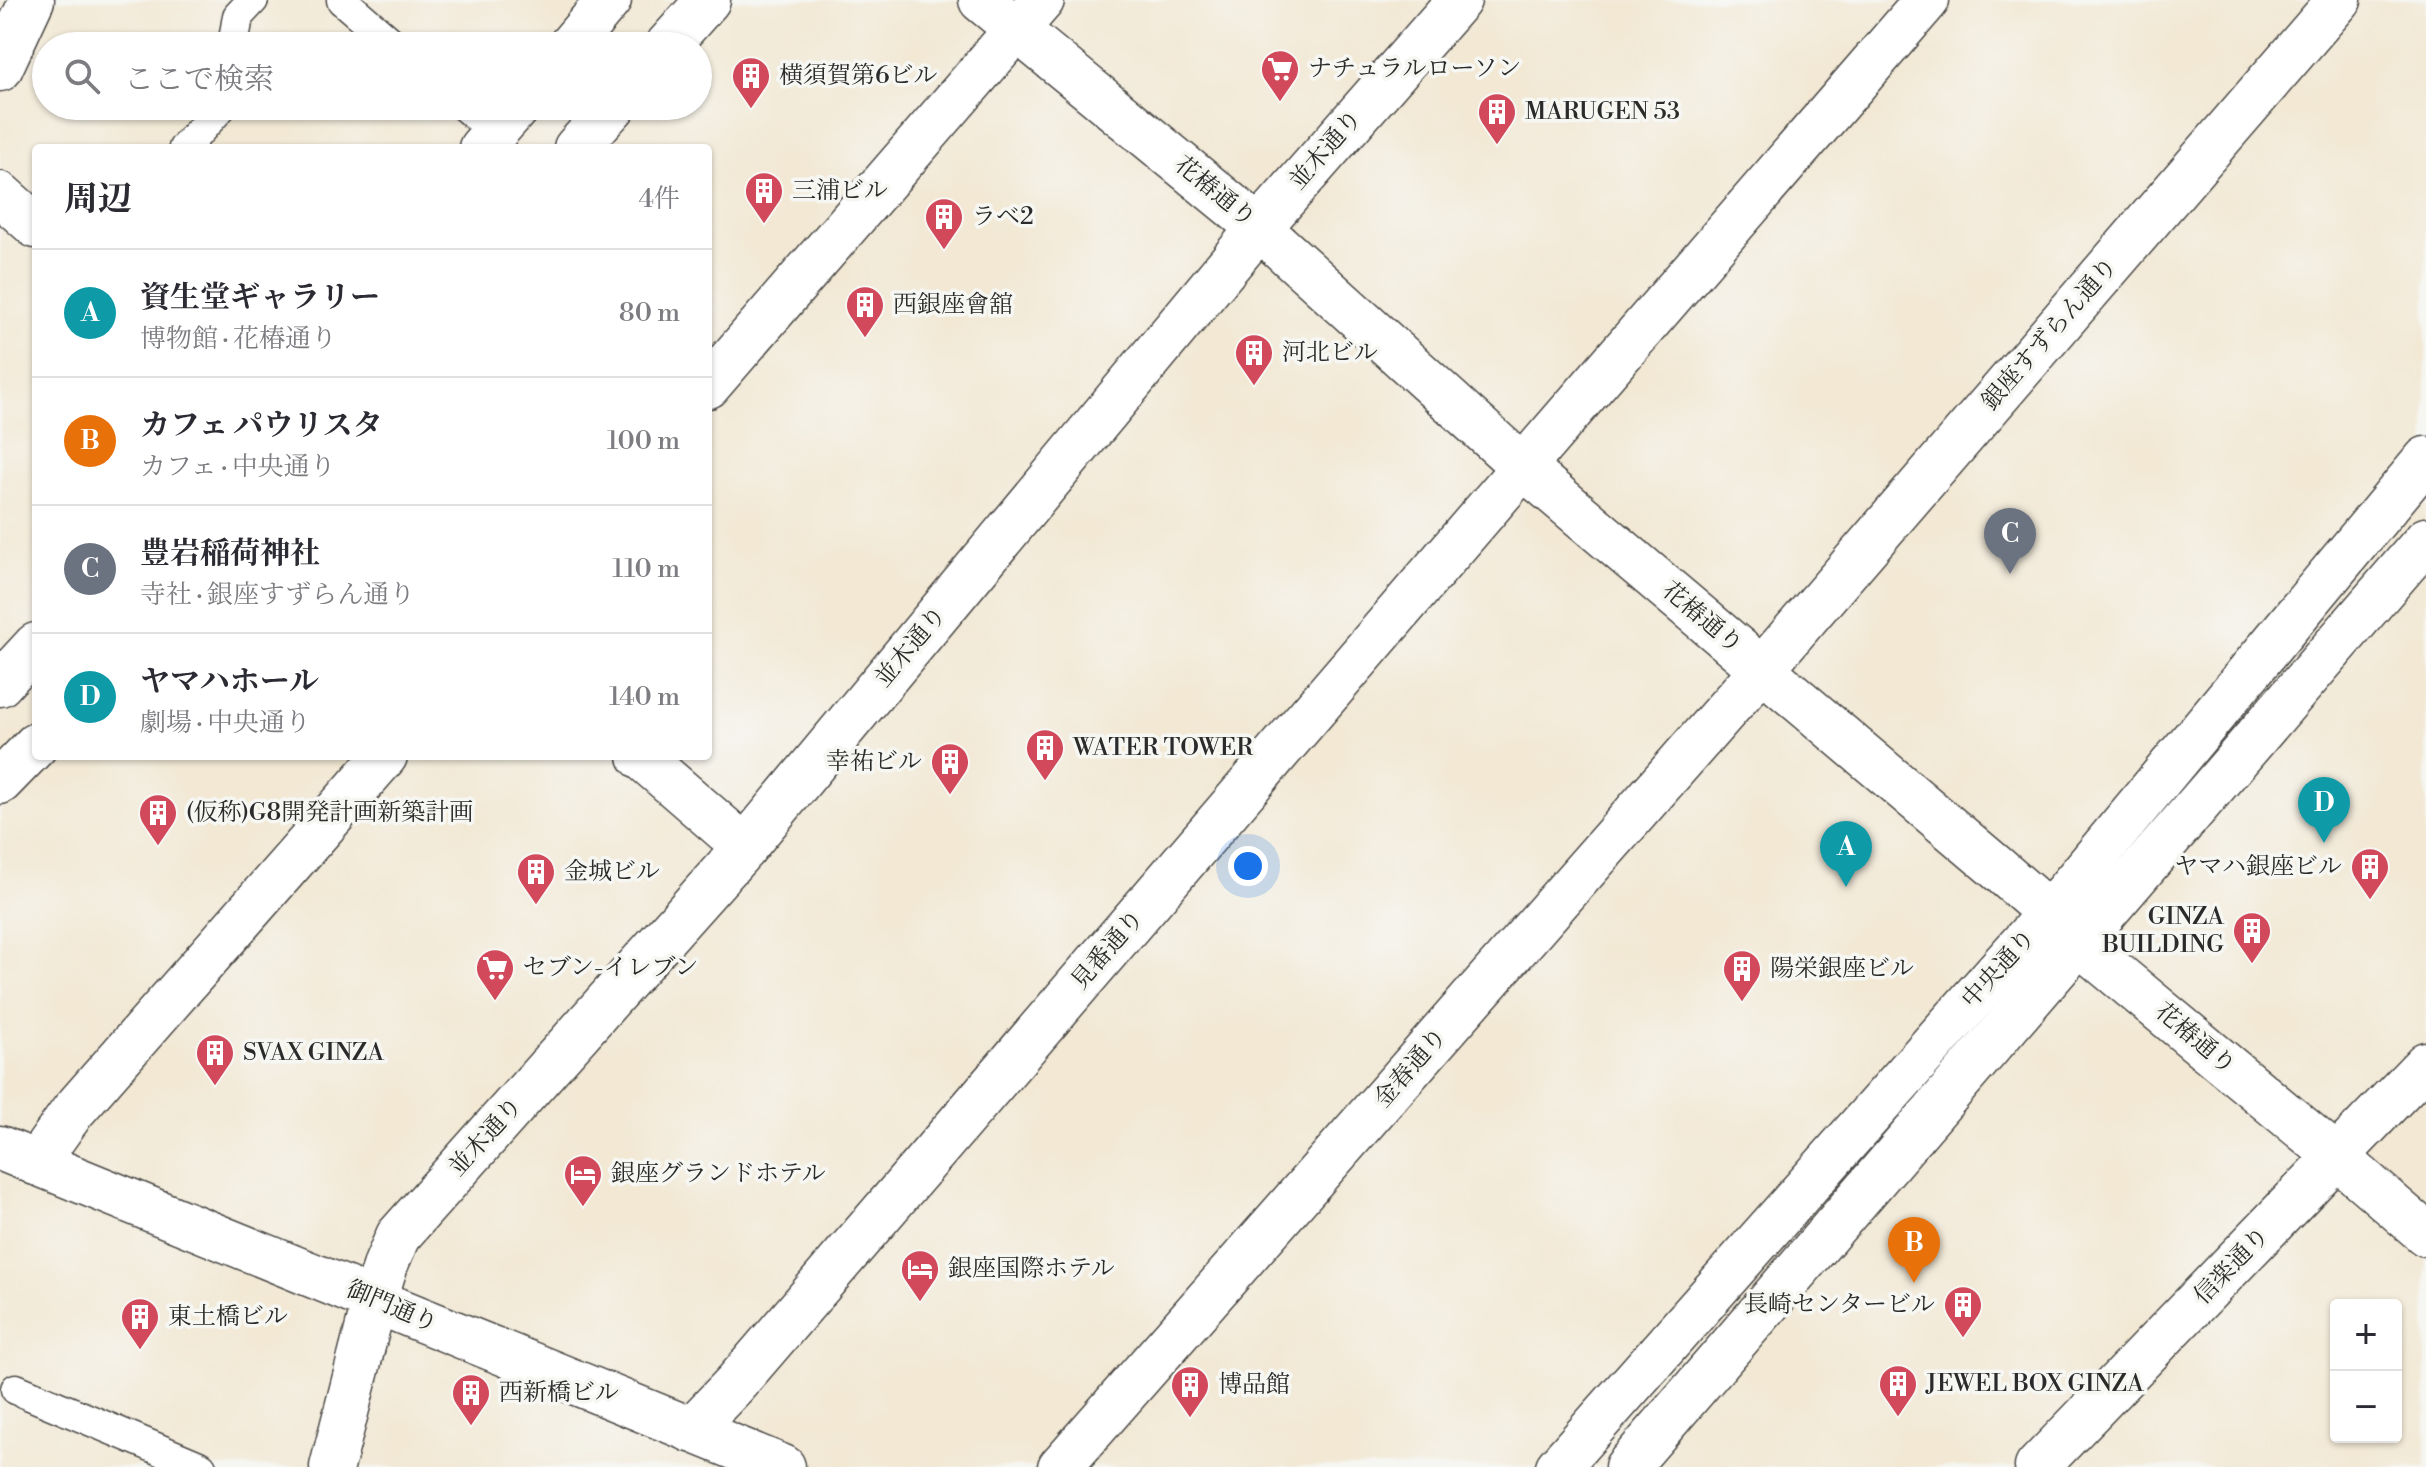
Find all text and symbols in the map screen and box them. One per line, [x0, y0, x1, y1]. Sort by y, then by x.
search box [32, 32, 712, 120]
supermarket icon: ナチュラルローソン [1259, 48, 1301, 103]
icon: search [60, 54, 104, 98]
place label: ナチュラルローソン [1308, 54, 1522, 84]
building icon: 横須賀第6ビル [730, 55, 772, 110]
text: ここで検索 [124, 61, 274, 99]
place label: 横須賀第6ビル [779, 61, 938, 91]
building icon: MARUGEN 53 [1476, 91, 1518, 146]
place label: MARUGEN 53 [1525, 97, 1680, 127]
street label: 並木通り [1283, 104, 1369, 196]
street label: 花椿通り [1168, 150, 1262, 234]
building icon: 三浦ビル [743, 170, 785, 225]
place label: 三浦ビル [792, 176, 888, 206]
text: 周辺 [64, 179, 132, 221]
text: 4件 [639, 183, 680, 215]
building icon: ラベ2 [923, 196, 965, 251]
place label: ラベ2 [972, 202, 1034, 232]
street label: 銀座すずらん通り [1976, 252, 2124, 416]
text: 資生堂ギャラリー [140, 279, 380, 317]
building icon: 西銀座會舘 [844, 284, 886, 339]
place label: 西銀座會舘 [893, 290, 1013, 320]
text: A [81, 297, 99, 329]
text: 80 m [619, 297, 680, 329]
text: 博物館 · 花椿通り [140, 323, 337, 355]
building icon: 河北ビル [1233, 332, 1275, 387]
place label: 河北ビル [1282, 338, 1378, 368]
text: カフェ パウリスタ [140, 407, 383, 445]
text: B [80, 425, 100, 457]
text: 100 m [607, 425, 680, 457]
text: カフェ · 中央通り [140, 451, 336, 483]
pin: C [1984, 508, 2036, 574]
text: 豊岩稲荷神社 [140, 535, 320, 573]
text: C [81, 553, 99, 585]
text: 110 m [612, 553, 680, 585]
street label: 花椿通り [1656, 576, 1748, 660]
text: 寺社 · 銀座すずらん通り [140, 579, 415, 611]
street label: 並木通り [869, 601, 953, 693]
text: ヤマハホール [140, 663, 319, 701]
text: D [80, 681, 100, 713]
text: 140 m [609, 681, 680, 713]
text: 劇場 · 中央通り [140, 707, 311, 739]
building icon: WATER TOWER [1024, 727, 1066, 782]
place label: WATER TOWER [1072, 733, 1254, 763]
building icon: 幸祐ビル [929, 741, 971, 796]
place label: 幸祐ビル [826, 747, 922, 777]
pin: D [2298, 777, 2350, 843]
building icon: (仮称)G8開発計画新築計画 [137, 792, 179, 847]
place label: (仮称)G8開発計画新築計画 [186, 798, 473, 828]
pin: A [1820, 821, 1872, 887]
your location [1228, 846, 1268, 886]
building icon: ヤマハ銀座ビル [2349, 846, 2391, 901]
building icon: 金城ビル [515, 851, 557, 906]
place label: ヤマハ銀座ビル [2174, 852, 2342, 882]
place label: 金城ビル [564, 857, 660, 887]
place label: GINZA BUILDING [2101, 902, 2225, 960]
street label: 見番通り [1065, 904, 1151, 996]
building icon: GINZA BUILDING [2231, 910, 2273, 965]
street label: 中央通り [1956, 923, 2042, 1015]
supermarket icon: セブン-イレブン [474, 947, 516, 1002]
building icon: 陽栄銀座ビル [1721, 948, 1763, 1003]
place label: セブン-イレブン [523, 953, 699, 983]
place label: 陽栄銀座ビル [1770, 954, 1914, 984]
street label: 花椿通り [2149, 997, 2241, 1081]
street label: 金春通り [1368, 1022, 1454, 1114]
building icon: SVAX GINZA [194, 1032, 236, 1087]
place label: SVAX GINZA [243, 1038, 384, 1068]
street label: 並木通り [443, 1091, 529, 1183]
hotel icon: 銀座グランドホテル [562, 1153, 604, 1208]
place label: 銀座グランドホテル [611, 1159, 826, 1189]
pin: B [1888, 1217, 1940, 1283]
street label: 信楽通り [2188, 1221, 2276, 1311]
hotel icon: 銀座国際ホテル [899, 1248, 941, 1303]
place label: 銀座国際ホテル [948, 1254, 1115, 1284]
street label: 御門通り [342, 1274, 442, 1340]
building icon: 長崎センタービル [1942, 1284, 1984, 1339]
place label: 長崎センタービル [1744, 1290, 1935, 1320]
building icon: 東土橋ビル [119, 1296, 161, 1351]
map controls [2330, 1299, 2402, 1443]
button: + [2330, 1299, 2402, 1371]
place label: 東土橋ビル [168, 1302, 288, 1332]
building icon: JEWEL BOX GINZA [1877, 1363, 1919, 1418]
building icon: 博品館 [1169, 1364, 1211, 1419]
place label: JEWEL BOX GINZA [1925, 1369, 2144, 1399]
place label: 博品館 [1218, 1370, 1290, 1400]
button: − [2330, 1371, 2402, 1443]
building icon: 西新橋ビル [450, 1372, 492, 1427]
place label: 西新橋ビル [499, 1378, 619, 1408]

